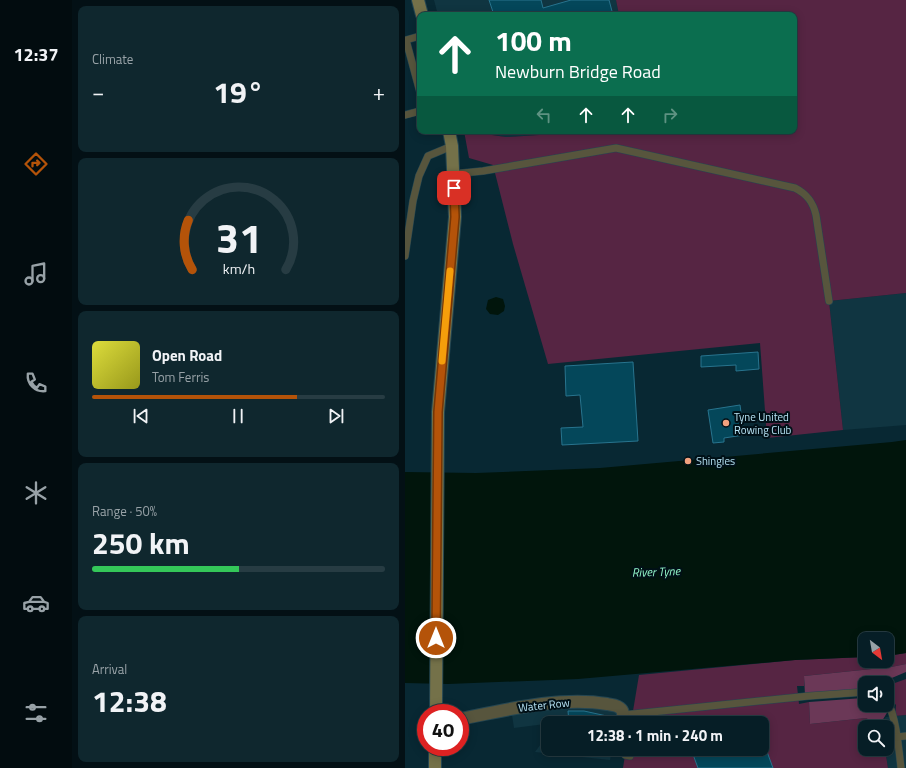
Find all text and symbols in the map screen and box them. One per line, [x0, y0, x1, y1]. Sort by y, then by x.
text: 100 m [495, 19, 572, 62]
icon: ahead [429, 28, 481, 80]
text: 12:37 [14, 41, 58, 68]
text: Climate [92, 49, 133, 69]
text: Newburn Bridge Road [495, 58, 661, 85]
text: 19° [213, 69, 264, 115]
text: − [92, 75, 104, 109]
text: + [373, 75, 385, 109]
icon: left [533, 104, 555, 126]
icon: ahead [575, 104, 597, 126]
icon: ahead [617, 104, 639, 126]
icon: right [659, 104, 681, 126]
icon: directions [22, 150, 50, 178]
pin [437, 171, 471, 205]
icon: arrive [443, 177, 465, 199]
text: 31 [215, 205, 262, 268]
text: km/h [222, 257, 255, 279]
icon: music [22, 260, 50, 288]
text: Open Road [152, 344, 222, 367]
text: Tom Ferris [152, 367, 209, 387]
icon: phone [22, 369, 50, 397]
icon: previous [130, 405, 152, 427]
icon: pause [227, 405, 249, 427]
icon: next [325, 405, 347, 427]
place label: Tyne United Rowing Club [734, 409, 792, 438]
marker: Tyne United Rowing Club [721, 418, 731, 428]
place label: Shingles [696, 453, 735, 469]
marker: Shingles [683, 456, 693, 466]
icon: climate [22, 479, 50, 507]
text: Range · 50% [92, 501, 157, 521]
text: 250 km [92, 520, 190, 566]
water label: River Tyne [631, 561, 682, 582]
icon: car [22, 589, 50, 617]
position arrow [415, 617, 457, 659]
north arrow [858, 632, 894, 668]
map controls [858, 632, 894, 756]
text: Arrival [92, 659, 127, 679]
button: sound [858, 676, 894, 712]
text: 12:38 [92, 678, 167, 724]
street label: Water Row [518, 694, 571, 716]
icon: filters [22, 699, 50, 727]
speed limit sign: 40 [417, 704, 469, 756]
button: search [858, 720, 894, 756]
text: 12:38 · 1 min · 240 m [587, 724, 723, 747]

